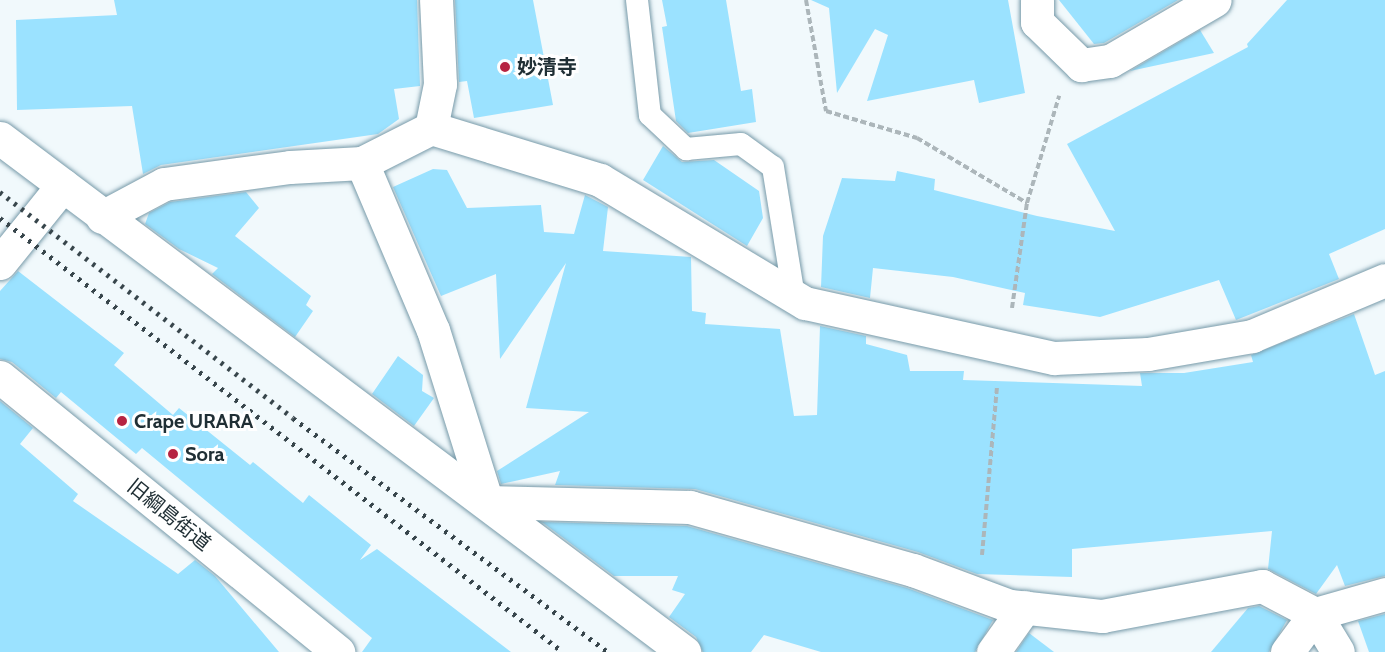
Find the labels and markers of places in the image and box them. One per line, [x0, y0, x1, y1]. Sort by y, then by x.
place label: 妙清寺 [517, 55, 577, 79]
marker: 妙清寺 [498, 60, 512, 74]
place label: Crape URARA [134, 409, 253, 433]
marker: Crape URARA [115, 414, 129, 428]
place label: Sora [185, 442, 224, 466]
marker: Sora [166, 447, 180, 461]

